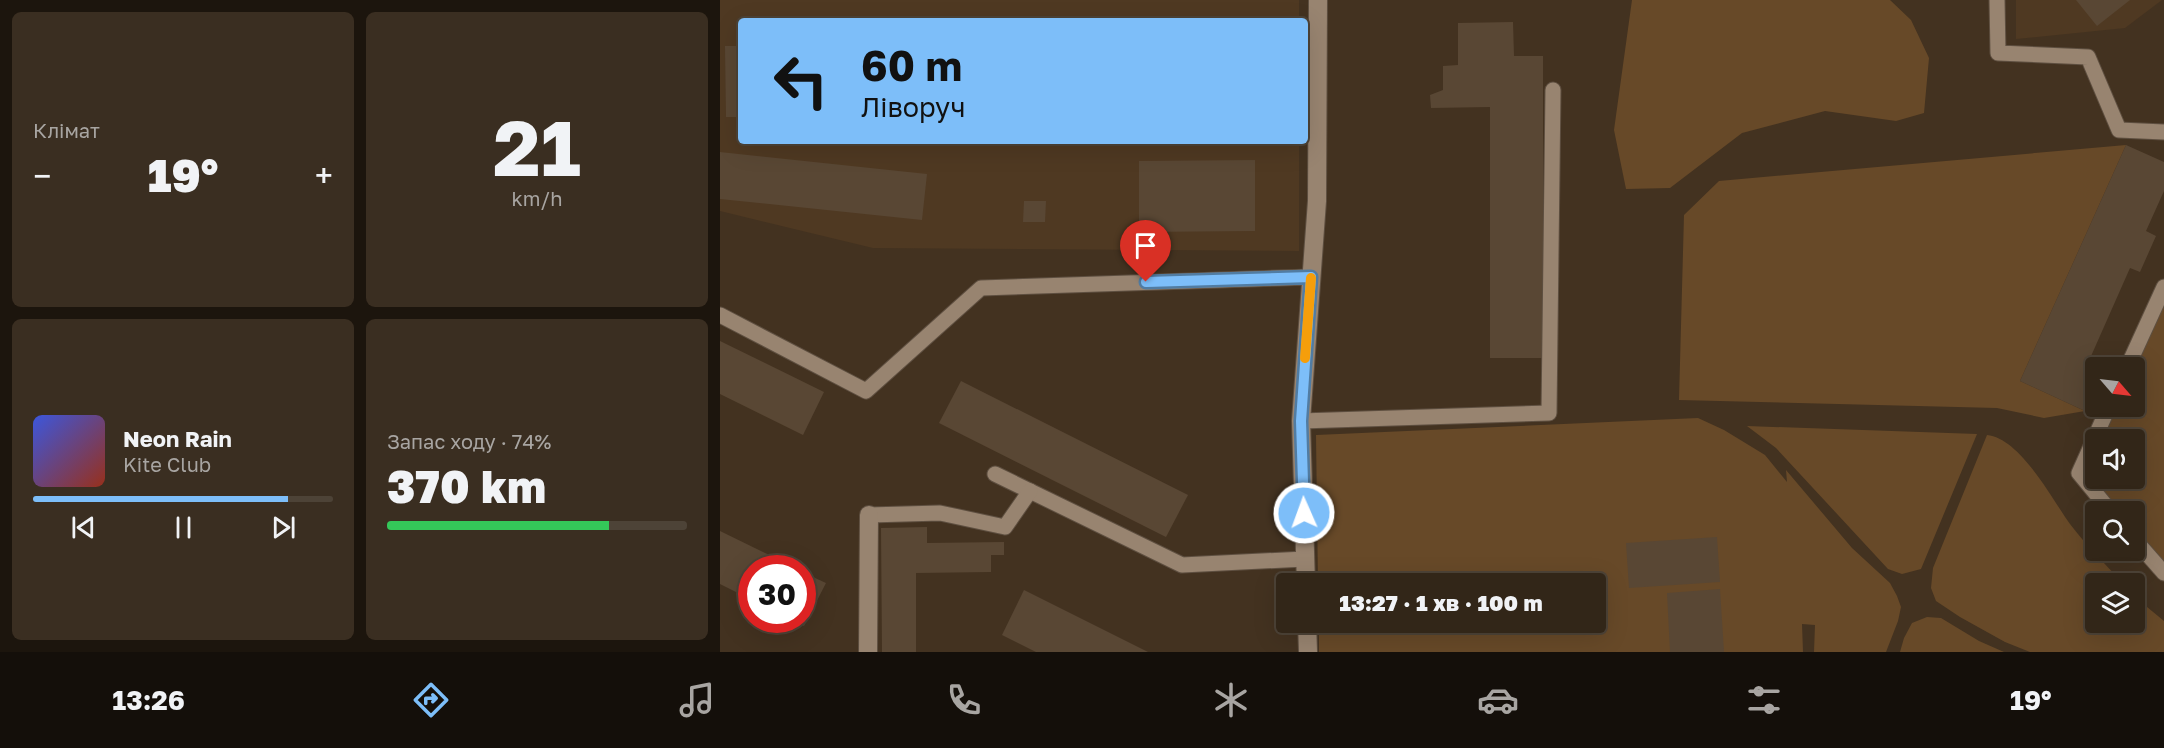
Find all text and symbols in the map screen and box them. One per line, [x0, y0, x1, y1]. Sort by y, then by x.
text: 60 m [861, 40, 962, 90]
icon: left [762, 42, 840, 120]
text: Ліворуч [861, 91, 965, 123]
text: 21 [493, 100, 581, 193]
text: Клімат [33, 118, 100, 142]
text: 19° [148, 148, 218, 202]
text: − [33, 156, 51, 195]
text: + [315, 156, 333, 195]
text: km/h [512, 186, 562, 210]
pin [1120, 220, 1171, 282]
icon: arrive [1129, 229, 1162, 262]
north arrow [2085, 357, 2145, 417]
map controls [2085, 357, 2145, 633]
text: Neon Rain [123, 425, 232, 452]
text: Запас ходу · 74% [387, 429, 551, 453]
button: sound [2085, 429, 2145, 489]
text: Kite Club [123, 452, 211, 476]
text: 370 km [387, 459, 546, 513]
position arrow [1272, 481, 1336, 545]
button: search [2085, 501, 2145, 561]
icon: previous [67, 511, 100, 544]
icon: pause [167, 511, 200, 544]
icon: next [267, 511, 300, 544]
speed limit sign: 30 [738, 555, 816, 633]
button: layers [2085, 573, 2145, 633]
text: 13:27 · 1 хв · 100 m [1339, 589, 1543, 616]
icon: directions [410, 679, 452, 721]
icon: music [676, 679, 718, 721]
icon: phone [943, 679, 985, 721]
icon: climate [1210, 679, 1252, 721]
icon: car [1477, 679, 1519, 721]
icon: filters [1743, 679, 1785, 721]
text: 13:26 [112, 684, 185, 716]
text: 19° [2010, 684, 2052, 716]

